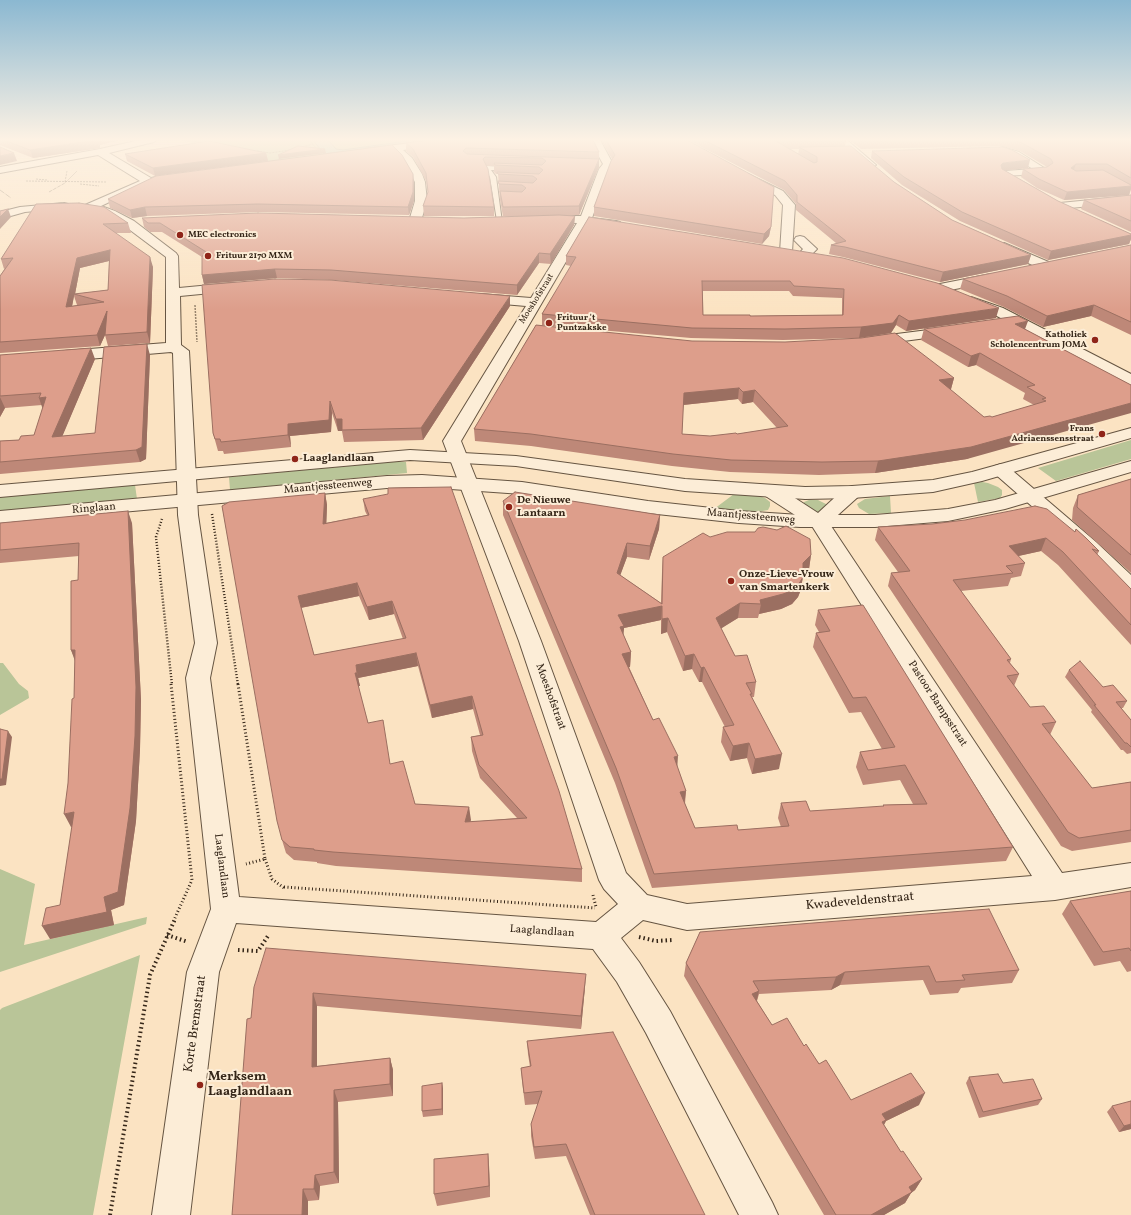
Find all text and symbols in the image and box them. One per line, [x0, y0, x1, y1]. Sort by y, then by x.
marker: MEC electronics [175, 230, 185, 240]
place label: MEC electronics [188, 230, 256, 240]
marker: Frituur 2170 MXM [203, 251, 213, 261]
place label: Frituur 2170 MXM [216, 251, 292, 261]
street label: Moeshofstraat [517, 272, 557, 326]
place label: Frituur 't Puntzakske [557, 313, 607, 334]
marker: Frituur 't Puntzakske [544, 318, 554, 328]
place label: Katholiek Scholencentrum JOMA [990, 330, 1087, 351]
marker: Katholiek Scholencentrum JOMA [1090, 335, 1100, 345]
place label: Frans Adriaenssensstraat [1012, 424, 1094, 445]
marker: Frans Adriaenssensstraat [1097, 429, 1107, 439]
place label: Laaglandlaan [303, 452, 374, 466]
marker: Laaglandlaan [290, 454, 300, 464]
street label: Maantjessteenweg [283, 477, 373, 497]
place label: De Nieuwe Lantaarn [517, 494, 571, 520]
street label: Ringlaan [72, 501, 116, 517]
marker: De Nieuwe Lantaarn [504, 502, 514, 512]
street label: Maantjessteenweg [706, 507, 796, 527]
place label: Onze-Lieve-Vrouw van Smartenkerk [739, 568, 834, 594]
marker: Onze-Lieve-Vrouw van Smartenkerk [726, 576, 736, 586]
street label: Pastoor Bampsstraat [904, 659, 970, 749]
street label: Moeshofstraat [532, 662, 568, 732]
street label: Laaglandlaan [210, 833, 232, 899]
street label: Kwadeveldenstraat [805, 889, 915, 915]
street label: Laaglandlaan [509, 923, 575, 941]
street label: Korte Bremstraat [181, 974, 211, 1074]
place label: Merksem Laaglandlaan [208, 1070, 292, 1101]
marker: Merksem Laaglandlaan [195, 1080, 205, 1090]

